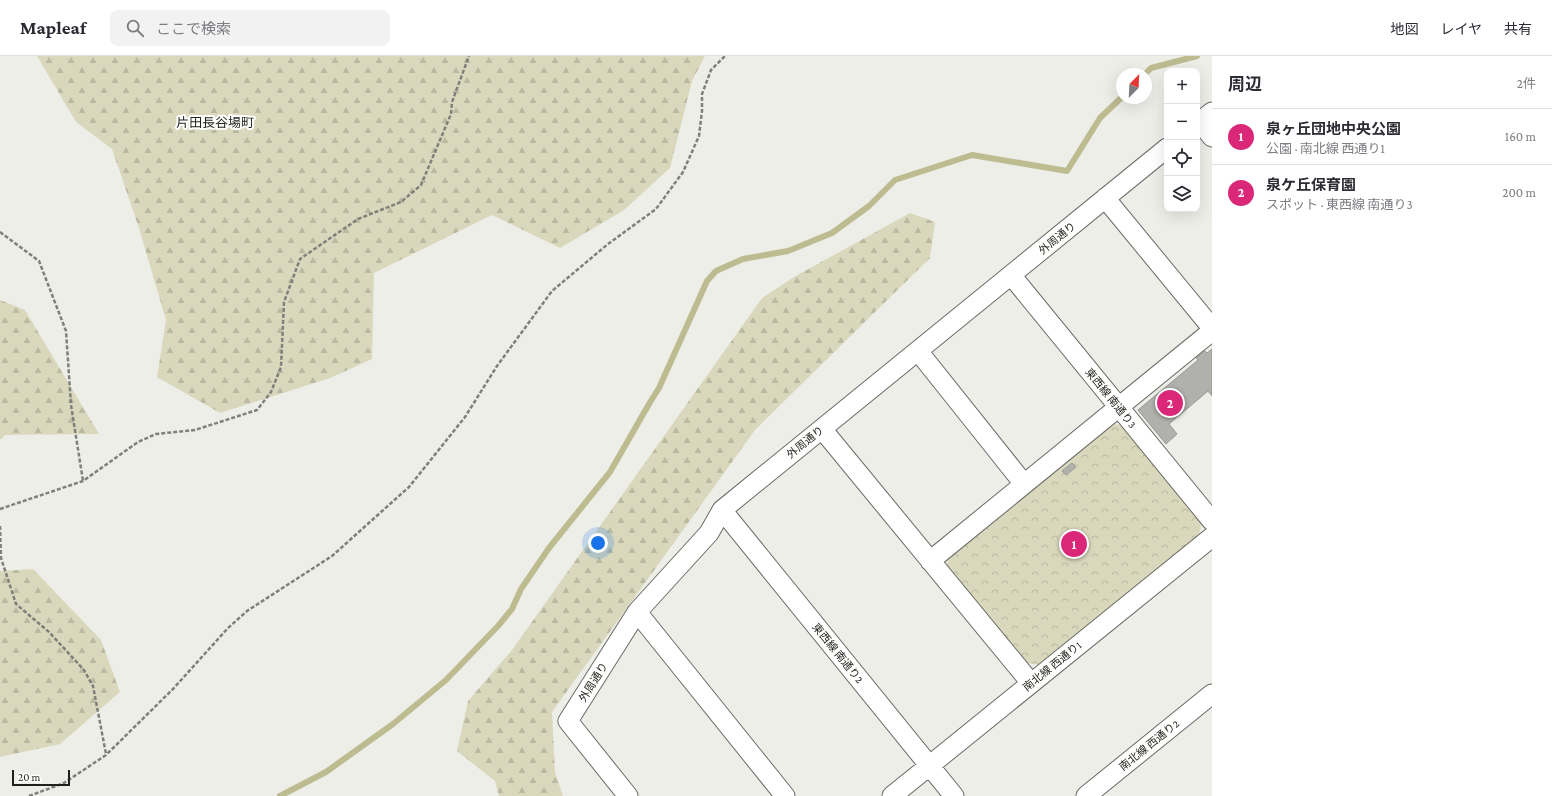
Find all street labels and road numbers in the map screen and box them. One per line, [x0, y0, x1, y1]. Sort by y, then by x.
street label: 外周通り [1036, 219, 1078, 257]
street label: 東西線 南通り3 [1083, 366, 1139, 430]
street label: 外周通り [784, 423, 826, 461]
street label: 東西線 南通り2 [810, 621, 866, 685]
street label: 南北線 西通り1 [1020, 639, 1084, 693]
street label: 外周通り [576, 660, 610, 704]
street label: 南北線 西通り2 [1117, 717, 1181, 773]

